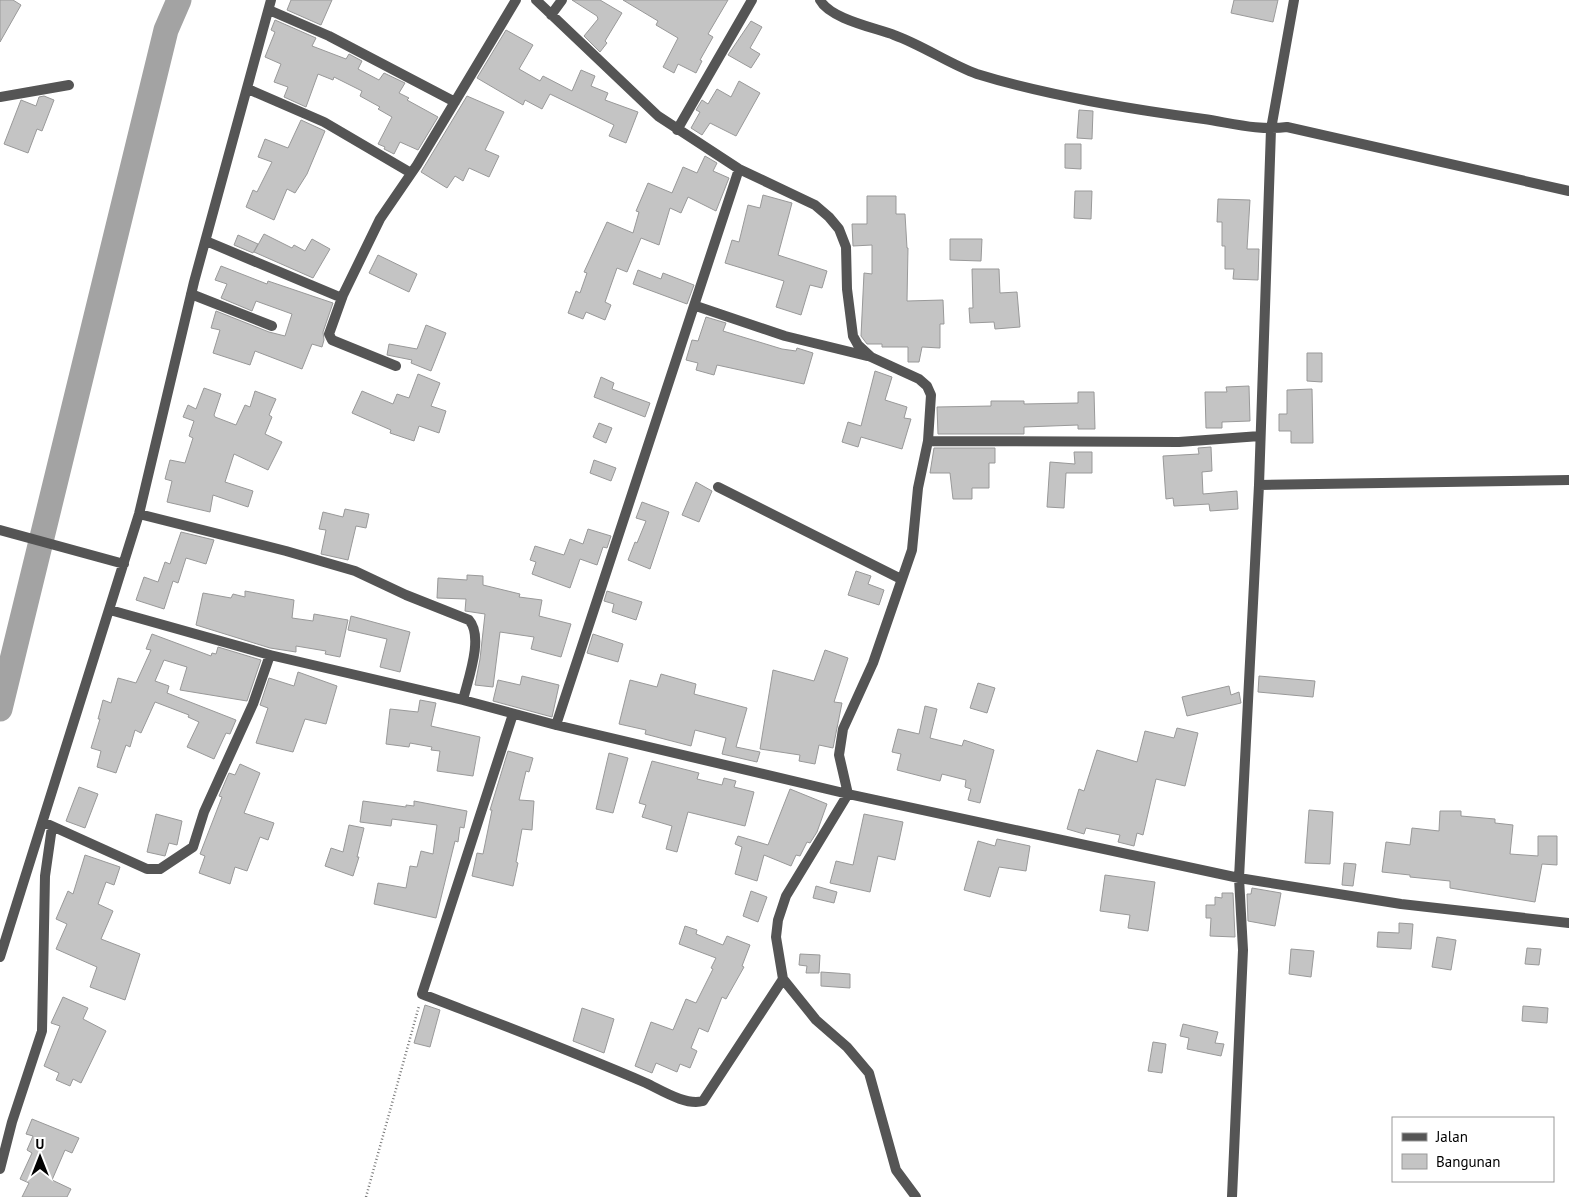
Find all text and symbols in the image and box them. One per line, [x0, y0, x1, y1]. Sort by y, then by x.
legend [1392, 1117, 1554, 1182]
text: Jalan [1435, 1127, 1468, 1146]
north arrow [15, 1132, 65, 1182]
text: U [36, 1135, 44, 1153]
text: Bangunan [1436, 1152, 1500, 1171]

